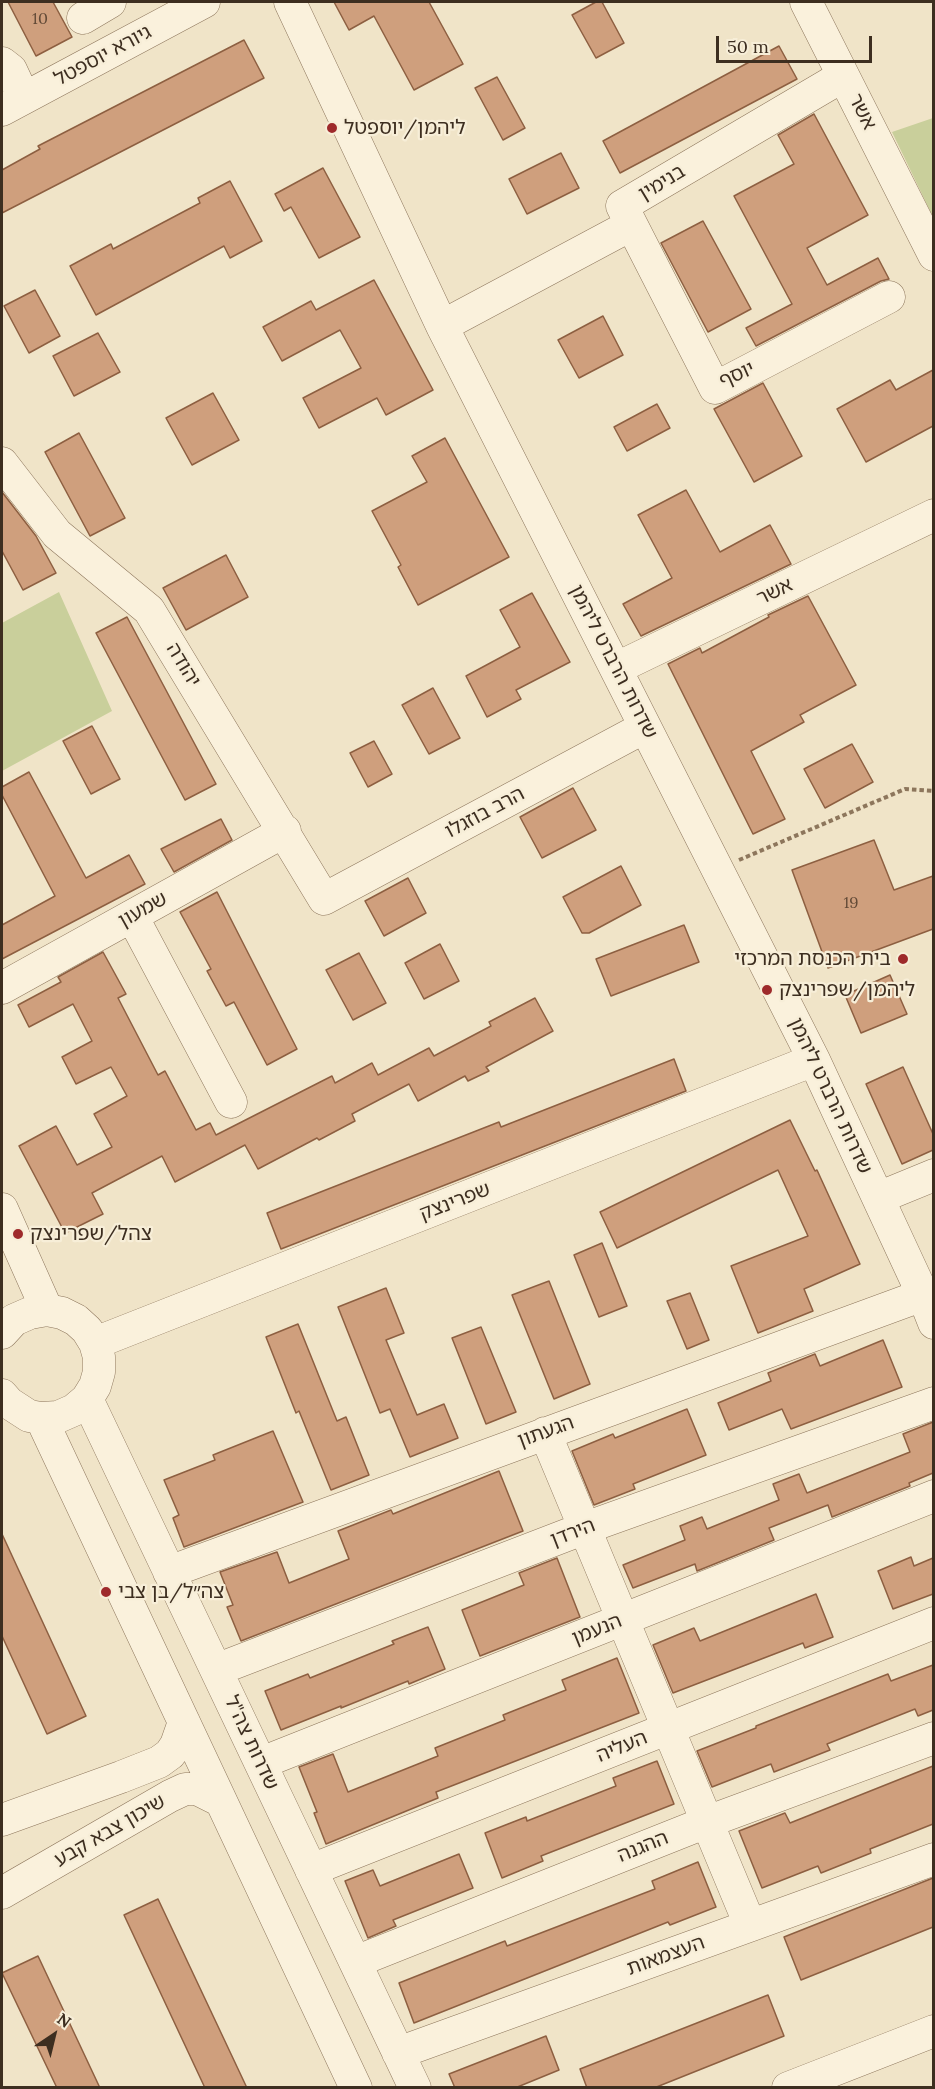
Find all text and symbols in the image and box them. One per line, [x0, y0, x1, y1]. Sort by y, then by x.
house number: 10 [32, 9, 48, 29]
street label: גיורא יוספטל [50, 20, 156, 92]
scale bar [719, 24, 875, 62]
text: 50 m [727, 35, 769, 58]
street label: אשר [843, 90, 881, 134]
place label: ליהמן/יוספטל [344, 116, 466, 140]
marker: ליהמן/יוספטל [325, 121, 339, 135]
street label: בנימין [634, 160, 690, 206]
street label: יוסף [715, 357, 759, 393]
street label: אשר [753, 573, 797, 611]
street label: שדרות הרברט ליהמן [564, 581, 662, 743]
street label: יהודה [161, 639, 205, 691]
street label: הרב בוזגלו [441, 782, 529, 844]
street label: שמעון [114, 887, 172, 933]
house number: 19 [843, 893, 859, 913]
place label: בית הכנסת המרכזי [734, 947, 891, 971]
marker: בית הכנסת המרכזי [896, 952, 910, 966]
place label: ליהמן/שפרינצק [779, 978, 915, 1002]
marker: ליהמן/שפרינצק [760, 983, 774, 997]
street label: שדרות הרברט ליהמן [783, 1014, 877, 1178]
street label: שפרינצק [416, 1178, 494, 1226]
place label: צהל/שפרינצק [30, 1222, 152, 1246]
marker: צהל/שפרינצק [11, 1227, 25, 1241]
street label: הגעתון [515, 1411, 577, 1453]
street label: הירדן [547, 1514, 599, 1552]
place label: צה״ל/בן צבי [118, 1580, 224, 1604]
marker: צה״ל/בן צבי [99, 1585, 113, 1599]
street label: הנעמן [569, 1609, 625, 1651]
street label: שדרות צה"ל [219, 1692, 283, 1794]
street label: העליה [593, 1726, 651, 1768]
street label: שיכון צבא קבע [50, 1790, 170, 1872]
street label: ההגנה [614, 1826, 672, 1868]
street label: העצמאות [624, 1931, 708, 1981]
north arrow [24, 2005, 84, 2065]
text: N [54, 2009, 75, 2032]

